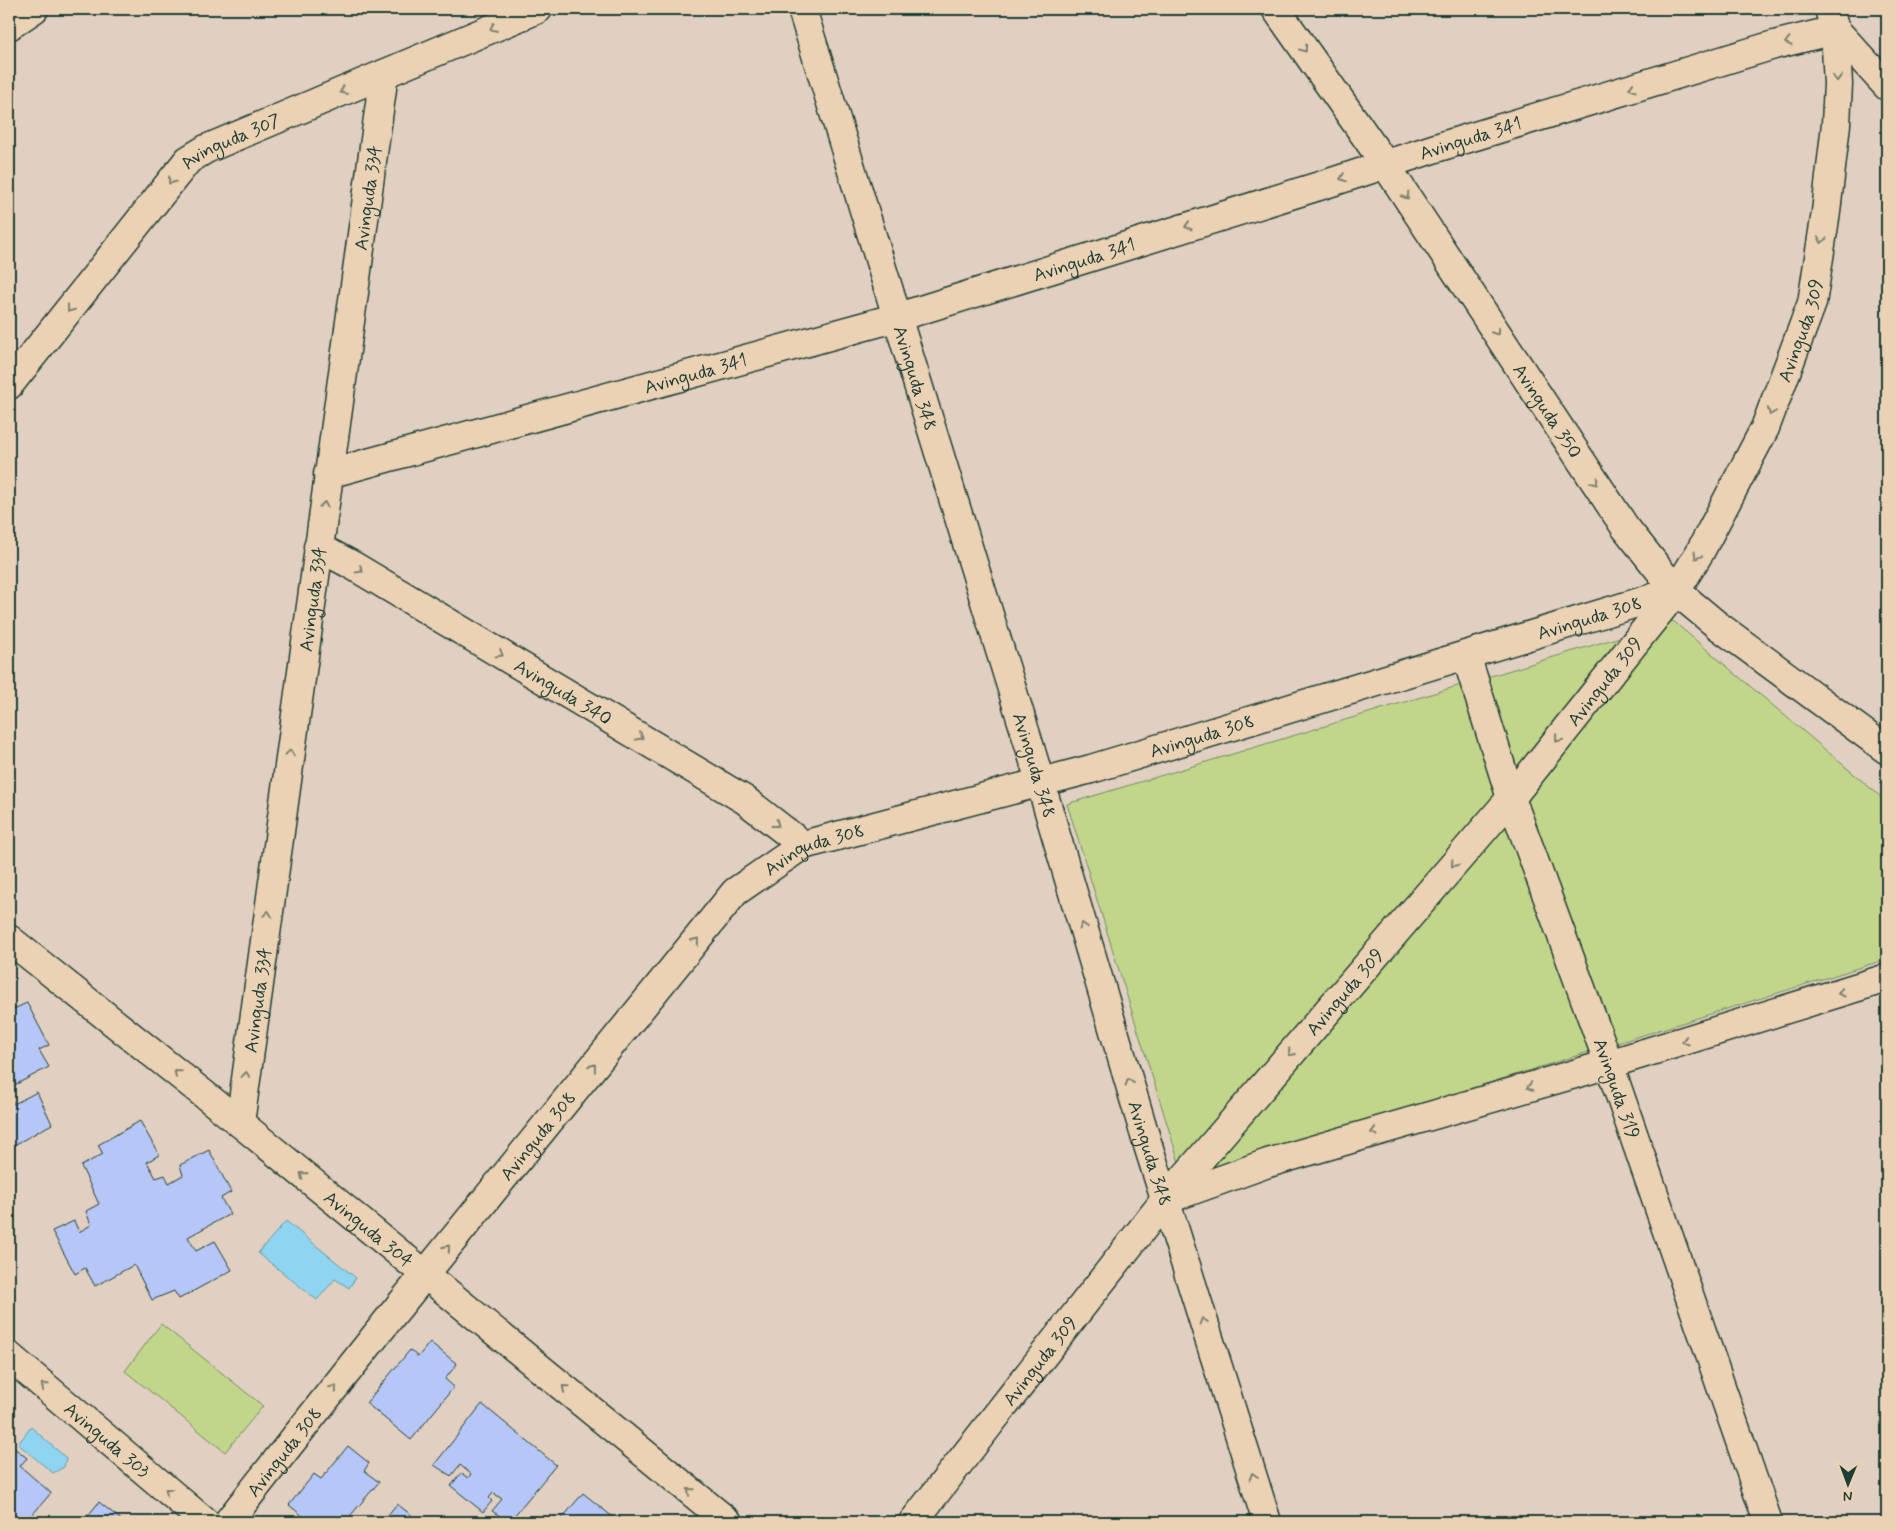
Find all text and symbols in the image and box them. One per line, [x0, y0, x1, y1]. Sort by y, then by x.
one-way arrow [489, 21, 498, 32]
one-way arrow [1783, 36, 1792, 47]
one-way arrow [1298, 43, 1307, 52]
one-way arrow [1832, 75, 1843, 83]
one-way arrow [1629, 83, 1637, 93]
one-way arrow [339, 85, 348, 96]
street label: Avinguda 307 [175, 108, 285, 175]
street label: Avinguda 341 [1416, 112, 1525, 167]
street label: Avinguda 334 [349, 144, 388, 252]
one-way arrow [1340, 172, 1348, 182]
one-way arrow [168, 175, 176, 184]
one-way arrow [1400, 191, 1409, 200]
one-way arrow [1184, 221, 1193, 231]
street label: Avinguda 341 [1030, 233, 1139, 288]
one-way arrow [1817, 236, 1828, 244]
street label: Avinguda 309 [1772, 277, 1830, 386]
one-way arrow [66, 303, 75, 312]
street label: Avinguda 348 [886, 323, 942, 434]
one-way arrow [1490, 326, 1499, 336]
street label: Avinguda 341 [641, 348, 750, 400]
street label: Avinguda 350 [1506, 359, 1587, 463]
one-way arrow [1767, 407, 1777, 416]
one-way arrow [1589, 476, 1598, 486]
one-way arrow [318, 501, 328, 509]
street label: Avinguda 334 [294, 545, 333, 653]
one-way arrow [1694, 551, 1704, 560]
one-way arrow [355, 564, 364, 574]
street label: Avinguda 308 [1534, 591, 1645, 647]
street label: Avinguda 309 [1562, 632, 1649, 732]
one-way arrow [494, 647, 503, 657]
street label: Avinguda 340 [509, 654, 616, 732]
street label: Avinguda 308 [1147, 709, 1258, 764]
street label: Avinguda 348 [1006, 710, 1061, 821]
one-way arrow [634, 730, 643, 740]
one-way arrow [1555, 733, 1563, 742]
one-way arrow [284, 748, 295, 756]
street label: Avinguda 308 [759, 818, 867, 882]
one-way arrow [770, 818, 780, 827]
one-way arrow [1452, 858, 1460, 867]
one-way arrow [262, 909, 273, 917]
one-way arrow [1078, 923, 1088, 931]
one-way arrow [690, 938, 698, 947]
street label: Avinguda 309 [1301, 944, 1390, 1042]
street label: Avinguda 334 [239, 946, 278, 1055]
one-way arrow [1837, 987, 1845, 997]
street label: Avinguda 319 [1587, 1035, 1645, 1142]
one-way arrow [1682, 1035, 1690, 1045]
one-way arrow [1288, 1048, 1297, 1057]
one-way arrow [588, 1064, 596, 1073]
one-way arrow [173, 1070, 182, 1079]
one-way arrow [240, 1070, 251, 1078]
one-way arrow [1125, 1079, 1135, 1087]
one-way arrow [1526, 1082, 1534, 1092]
street label: Avinguda 308 [495, 1087, 582, 1186]
street label: Avinguda 348 [1121, 1098, 1177, 1209]
one-way arrow [1370, 1127, 1378, 1137]
one-way arrow [300, 1171, 309, 1180]
street label: Avinguda 304 [318, 1185, 418, 1274]
one-way arrow [441, 1244, 450, 1253]
street label: Avinguda 309 [997, 1311, 1084, 1412]
one-way arrow [1199, 1317, 1209, 1326]
one-way arrow [41, 1383, 50, 1391]
one-way arrow [328, 1384, 337, 1394]
one-way arrow [562, 1386, 571, 1394]
street label: Avinguda 303 [58, 1397, 155, 1484]
street label: Avinguda 308 [242, 1402, 328, 1503]
north arrow [1824, 1458, 1874, 1508]
one-way arrow [1248, 1472, 1258, 1480]
text: N [1843, 1487, 1853, 1505]
one-way arrow [164, 1488, 173, 1497]
one-way arrow [687, 1488, 696, 1497]

